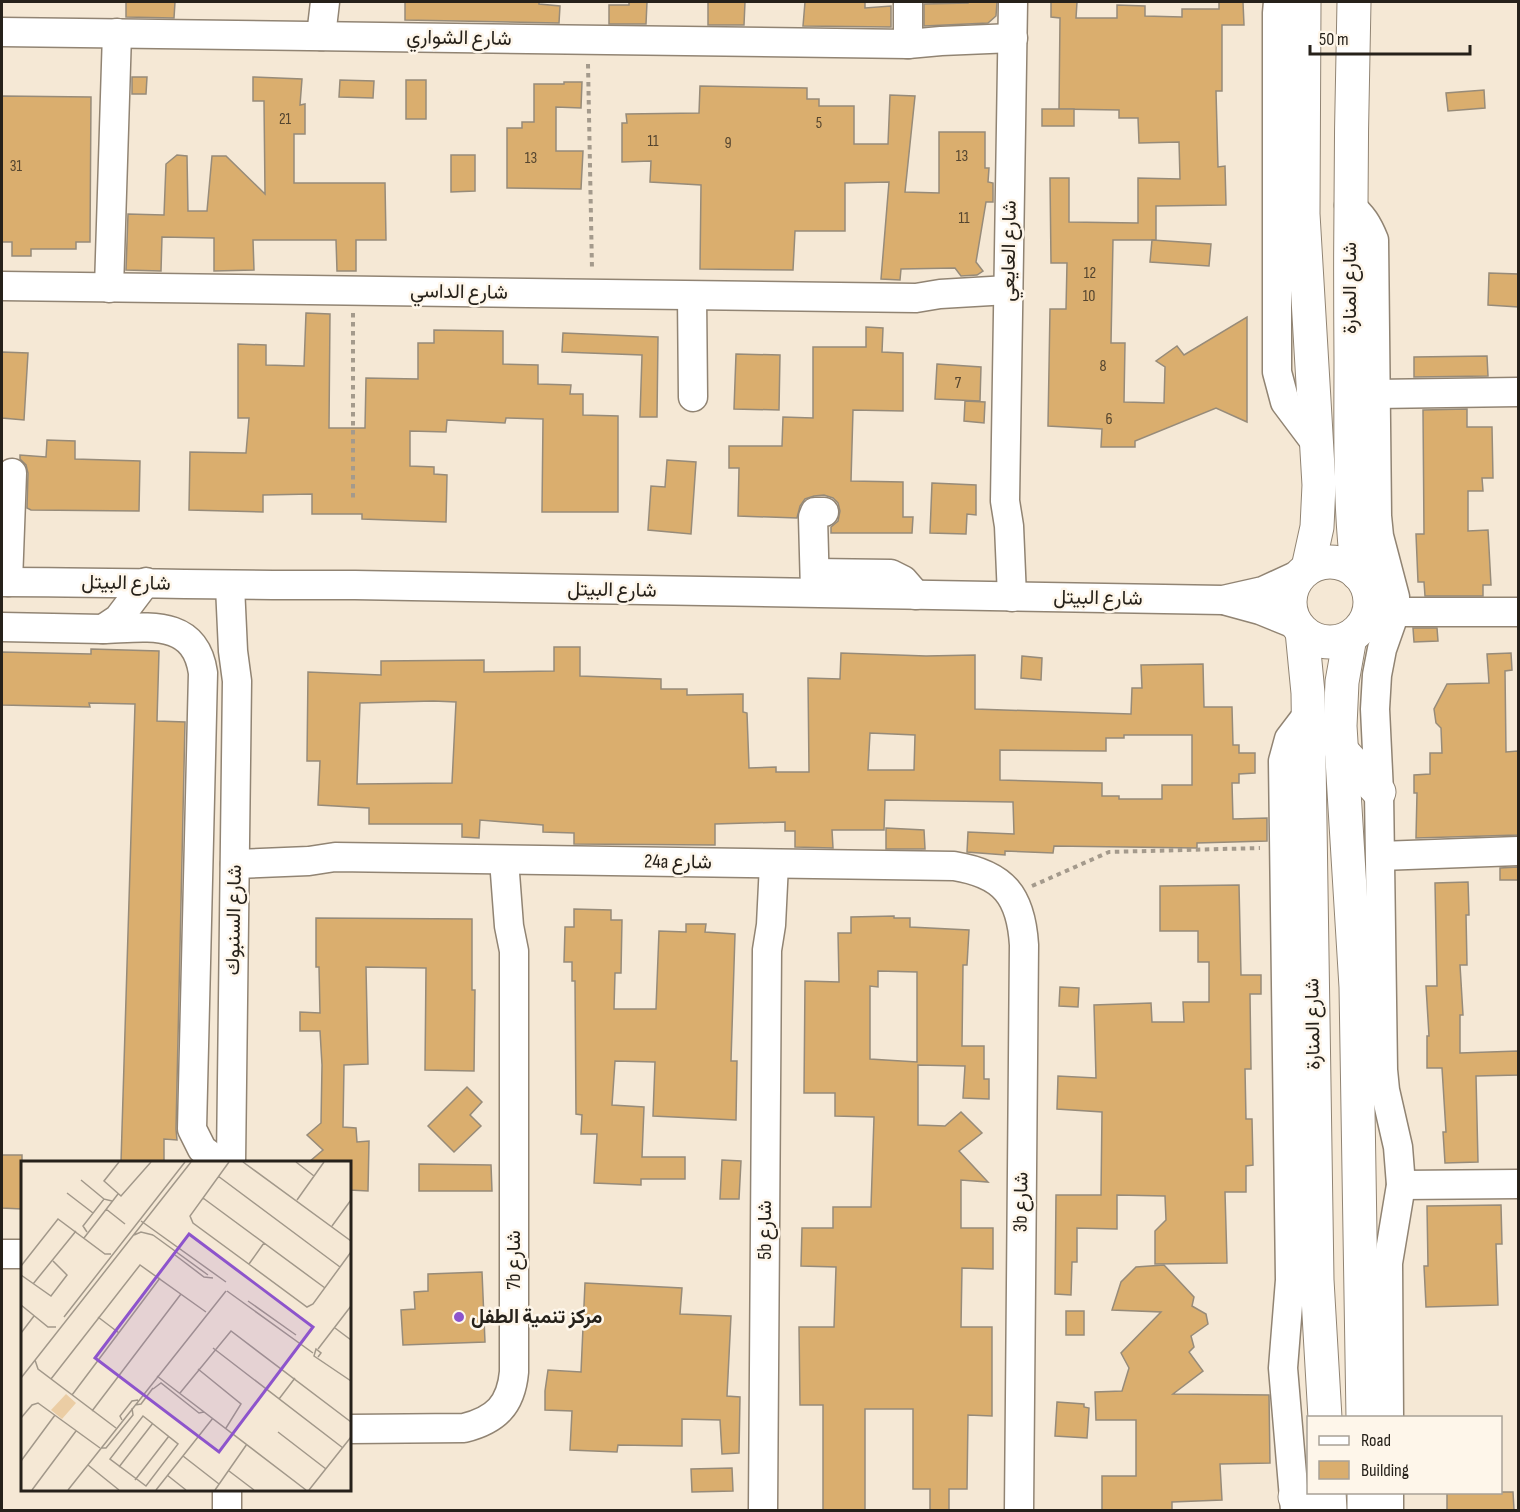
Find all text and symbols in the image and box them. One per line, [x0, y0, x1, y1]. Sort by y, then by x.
scale bar [1310, 18, 1470, 56]
street label: شارع الشواري [406, 25, 512, 55]
text: 50 m [1319, 29, 1349, 50]
house number: 21 [279, 110, 292, 129]
house number: 5 [816, 114, 822, 133]
house number: 11 [647, 132, 659, 151]
house number: 9 [724, 134, 732, 153]
house number: 13 [956, 147, 968, 166]
house number: 13 [525, 149, 537, 168]
house number: 31 [10, 157, 23, 176]
street label: شارع العايعي [996, 200, 1026, 302]
house number: 11 [958, 209, 970, 228]
street label: شارع المنارة [1338, 242, 1363, 334]
house number: 12 [1084, 264, 1096, 283]
street label: شارع الداسي [410, 279, 508, 309]
house number: 10 [1083, 287, 1095, 306]
house number: 8 [1099, 357, 1107, 376]
house number: 7 [955, 374, 962, 393]
house number: 6 [1105, 410, 1113, 429]
street label: شارع البيتل [81, 570, 171, 597]
street label: شارع البيتل [567, 577, 657, 604]
street label: شارع البيتل [1053, 585, 1143, 612]
street label: 24a شارع [644, 849, 712, 876]
street label: شارع السنبوك [221, 864, 248, 976]
street label: شارع المنارة [1300, 978, 1327, 1070]
inset map [21, 1161, 351, 1491]
street label: 3b شارع [1008, 1172, 1035, 1232]
street label: 5b شارع [753, 1200, 778, 1260]
street label: 7b شارع [502, 1230, 527, 1290]
place label: مركز تنمية الطفل [471, 1305, 602, 1329]
marker: مركز تنمية الطفل [452, 1310, 466, 1324]
legend [1307, 1416, 1502, 1494]
text: Road [1361, 1430, 1391, 1451]
text: Building [1361, 1460, 1409, 1481]

